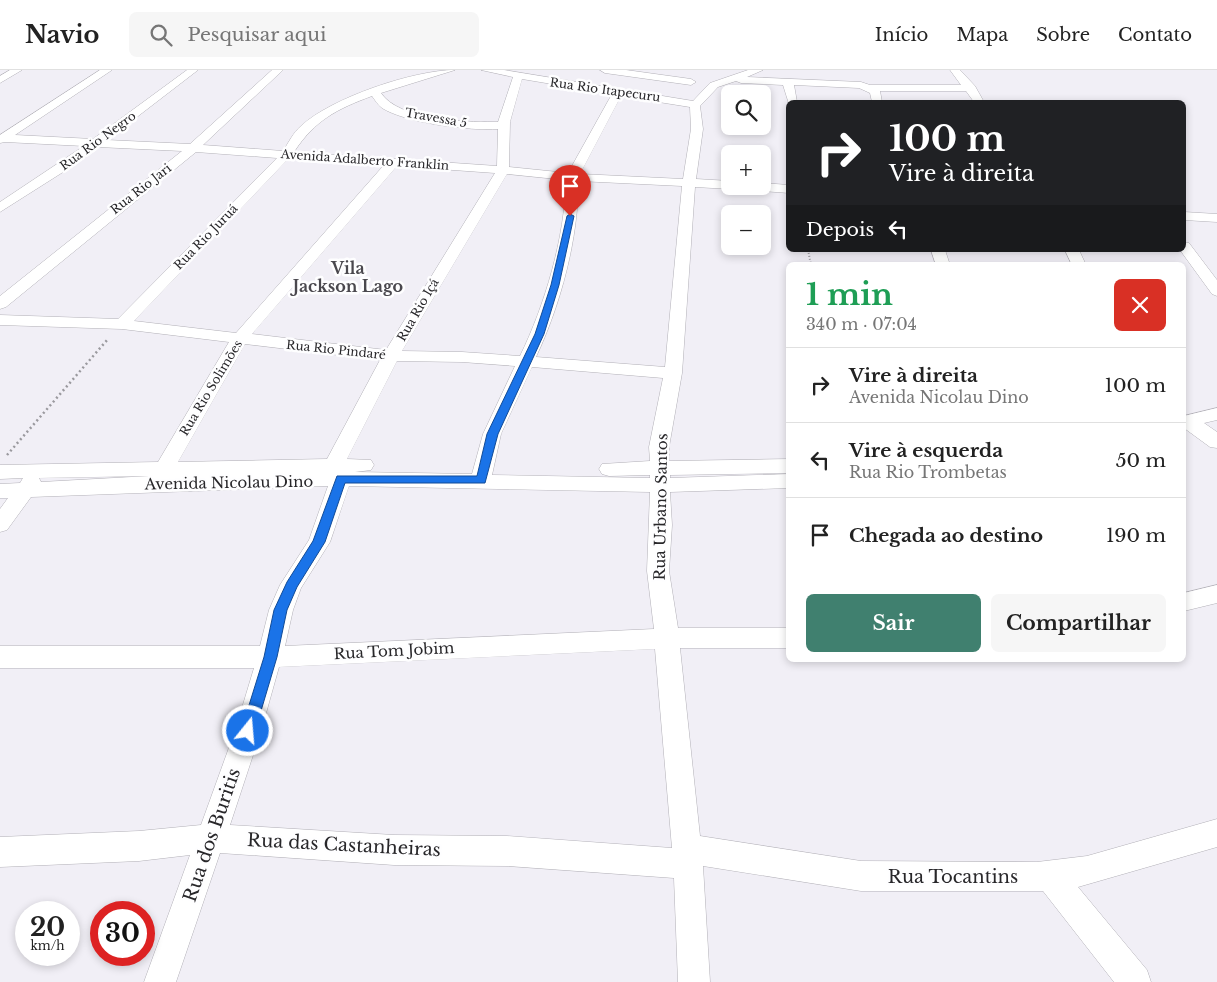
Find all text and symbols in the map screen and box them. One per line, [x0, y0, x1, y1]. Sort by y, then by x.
search box [129, 12, 479, 57]
text: Navio [25, 20, 99, 49]
icon: search [147, 21, 175, 49]
text: Pesquisar aqui [187, 23, 326, 46]
text: Início [875, 24, 928, 46]
text: Mapa [956, 24, 1008, 46]
text: Sobre [1036, 24, 1090, 46]
text: Contato [1118, 24, 1192, 46]
street label: Rua Rio Itapecuru [549, 74, 661, 105]
map controls [721, 85, 771, 255]
button: search [721, 85, 771, 135]
street label: Travessa 5 [404, 105, 468, 130]
street label: Rua Rio Negro [57, 108, 139, 173]
text: 100 m [889, 117, 1005, 160]
icon: right [806, 120, 871, 185]
button: + [721, 145, 771, 195]
street label: Avenida Adalberto Franklin [279, 146, 450, 173]
street label: Rua Rio Jari [107, 160, 174, 217]
text: Vire à direita [889, 160, 1034, 187]
pin [549, 165, 591, 216]
icon: arrive [556, 172, 584, 200]
street label: Rua Rio Juruá [171, 201, 241, 273]
button: − [721, 205, 771, 255]
icon: left [884, 215, 912, 243]
text: Depois [806, 218, 874, 241]
district label: Vila Jackson Lago [290, 258, 403, 296]
street label: Rua Rio Içá [394, 275, 442, 344]
text: 1 min [806, 276, 893, 313]
button: close [1114, 279, 1166, 331]
text: 340 m · 07:04 [806, 314, 917, 334]
street label: Rua Rio Solimões [176, 337, 245, 438]
street label: Rua Rio Pindaré [285, 337, 387, 362]
text: Vire à direita [849, 364, 978, 387]
icon: right [806, 371, 834, 399]
text: 100 m [1105, 374, 1166, 397]
text: Avenida Nicolau Dino [849, 387, 1029, 407]
street label: Rua Urbano Santos [650, 433, 671, 581]
text: Vire à esquerda [849, 439, 1003, 462]
icon: left [806, 446, 834, 474]
text: 50 m [1116, 449, 1166, 472]
text: Rua Rio Trombetas [849, 462, 1007, 482]
street label: Avenida Nicolau Dino [144, 472, 314, 493]
icon: arrive [806, 521, 834, 549]
text: Chegada ao destino [849, 524, 1043, 547]
text: 190 m [1106, 524, 1166, 547]
button: Sair [806, 594, 981, 652]
button: Compartilhar [991, 594, 1166, 652]
street label: Rua Tom Jobim [333, 638, 455, 663]
position arrow [221, 704, 273, 756]
street label: Rua dos Buritis [179, 765, 245, 905]
street label: Rua das Castanheiras [247, 829, 441, 861]
street label: Rua Tocantins [888, 866, 1018, 888]
speed limit sign: 30 [90, 901, 155, 966]
text: 20 [30, 912, 65, 943]
text: km/h [30, 938, 65, 953]

